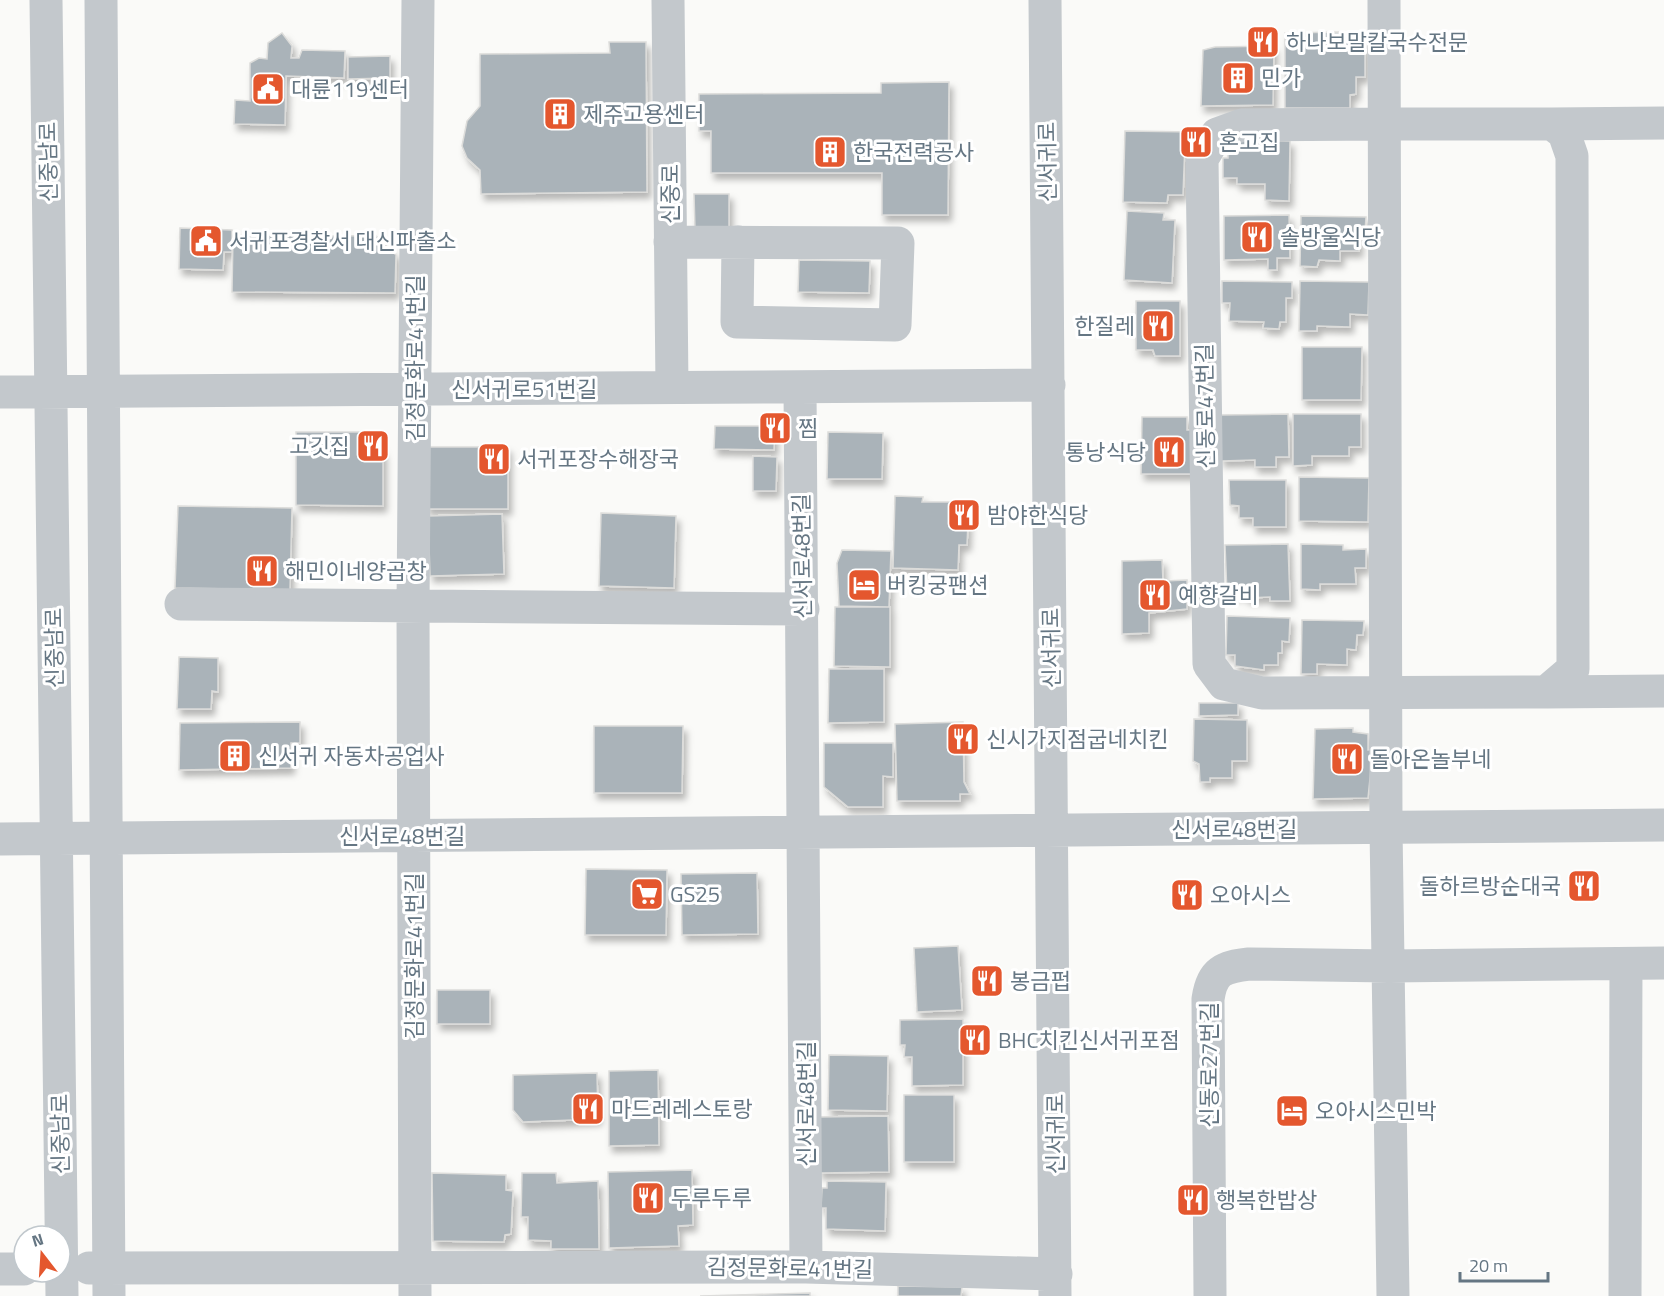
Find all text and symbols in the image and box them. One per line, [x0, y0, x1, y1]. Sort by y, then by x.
restaurant icon: 하나보말칼국수전문 [1245, 24, 1281, 60]
place label: 하나보말칼국수전문 [1286, 25, 1468, 59]
building icon: 민가 [1220, 60, 1256, 96]
place label: 민가 [1261, 61, 1301, 95]
public building icon: 대륜119센터 [250, 71, 286, 107]
place label: 대륜119센터 [291, 72, 409, 106]
building icon: 제주고용센터 [542, 96, 578, 132]
place label: 제주고용센터 [583, 97, 704, 131]
street label: 신중남로 [30, 121, 66, 203]
street label: 신서귀로 [1029, 121, 1065, 203]
restaurant icon: 혼고집 [1178, 124, 1214, 160]
place label: 혼고집 [1219, 125, 1280, 159]
building icon: 한국전력공사 [812, 134, 848, 170]
place label: 한국전력공사 [853, 135, 974, 169]
street label: 신중로 [653, 164, 687, 224]
restaurant icon: 솔방울식당 [1239, 219, 1275, 255]
place label: 솔방울식당 [1280, 220, 1381, 254]
public building icon: 서귀포경찰서 대신파출소 [188, 223, 224, 259]
place label: 서귀포경찰서 대신파출소 [229, 224, 456, 258]
street label: 김정문화로41번길 [398, 275, 432, 441]
restaurant icon: 한질레 [1140, 308, 1176, 344]
place label: 한질레 [1074, 309, 1135, 343]
street label: 신동로47번길 [1187, 343, 1223, 469]
street label: 신서귀로51번길 [451, 372, 597, 406]
restaurant icon: 찜 [757, 410, 793, 446]
place label: 찜 [798, 411, 818, 445]
restaurant icon: 고깃집 [355, 428, 391, 464]
place label: 고깃집 [289, 429, 350, 463]
restaurant icon: 통낭식당 [1151, 434, 1187, 470]
place label: 통낭식당 [1065, 435, 1146, 469]
restaurant icon: 서귀포장수해장국 [476, 441, 512, 477]
place label: 서귀포장수해장국 [517, 442, 679, 476]
street label: 신서로48번길 [784, 493, 820, 619]
restaurant icon: 밤야한식당 [946, 497, 982, 533]
place label: 밤야한식당 [987, 498, 1088, 532]
restaurant icon: 해민이네양곱창 [244, 553, 280, 589]
place label: 해민이네양곱창 [285, 554, 427, 588]
hotel icon: 버킹궁팬션 [846, 567, 882, 603]
place label: 버킹궁팬션 [887, 568, 988, 602]
restaurant icon: 예향갈비 [1137, 577, 1173, 613]
place label: 예향갈비 [1178, 578, 1259, 612]
street label: 신중남로 [36, 607, 72, 689]
street label: 신서귀로 [1033, 607, 1069, 689]
restaurant icon: 신시가지점굽네치킨 [945, 721, 981, 757]
place label: 신시가지점굽네치킨 [986, 722, 1168, 756]
building icon: 신서귀 자동차공업사 [217, 738, 253, 774]
place label: 신서귀 자동차공업사 [258, 739, 445, 773]
restaurant icon: 돌아온놀부네 [1329, 741, 1365, 777]
place label: 돌아온놀부네 [1370, 742, 1491, 776]
street label: 신서로48번길 [1171, 812, 1297, 846]
street label: 신서로48번길 [339, 819, 465, 853]
restaurant icon: 돌하르방순대국 [1566, 868, 1602, 904]
place label: 돌하르방순대국 [1419, 869, 1561, 903]
street label: 김정문화로41번길 [397, 873, 431, 1039]
supermarket icon: GS25 [629, 876, 665, 912]
place label: GS25 [670, 877, 720, 911]
restaurant icon: 오아시스 [1169, 877, 1205, 913]
place label: 오아시스 [1210, 878, 1291, 912]
restaurant icon: 봉금펍 [969, 963, 1005, 999]
place label: 봉금펍 [1010, 964, 1071, 998]
street label: 신동로27번길 [1192, 1002, 1226, 1128]
restaurant icon: BHC치킨신서귀포점 [957, 1022, 993, 1058]
place label: BHC치킨신서귀포점 [998, 1023, 1180, 1057]
street label: 신서로48번길 [789, 1041, 823, 1167]
restaurant icon: 마드레레스토랑 [570, 1091, 606, 1127]
place label: 마드레레스토랑 [611, 1092, 753, 1126]
street label: 신중남로 [42, 1093, 78, 1175]
hotel icon: 오아시스민박 [1274, 1093, 1310, 1129]
street label: 신서귀로 [1038, 1094, 1072, 1174]
place label: 오아시스민박 [1315, 1094, 1436, 1128]
restaurant icon: 두루두루 [630, 1180, 666, 1216]
place label: 두루두루 [671, 1181, 752, 1215]
restaurant icon: 행복한밥상 [1175, 1182, 1211, 1218]
place label: 행복한밥상 [1216, 1183, 1317, 1217]
north arrow [12, 1224, 72, 1284]
text: N [29, 1227, 46, 1253]
scale bar [1460, 1245, 1548, 1283]
street label: 김정문화로41번길 [707, 1250, 873, 1286]
text: 20 m [1469, 1252, 1508, 1279]

